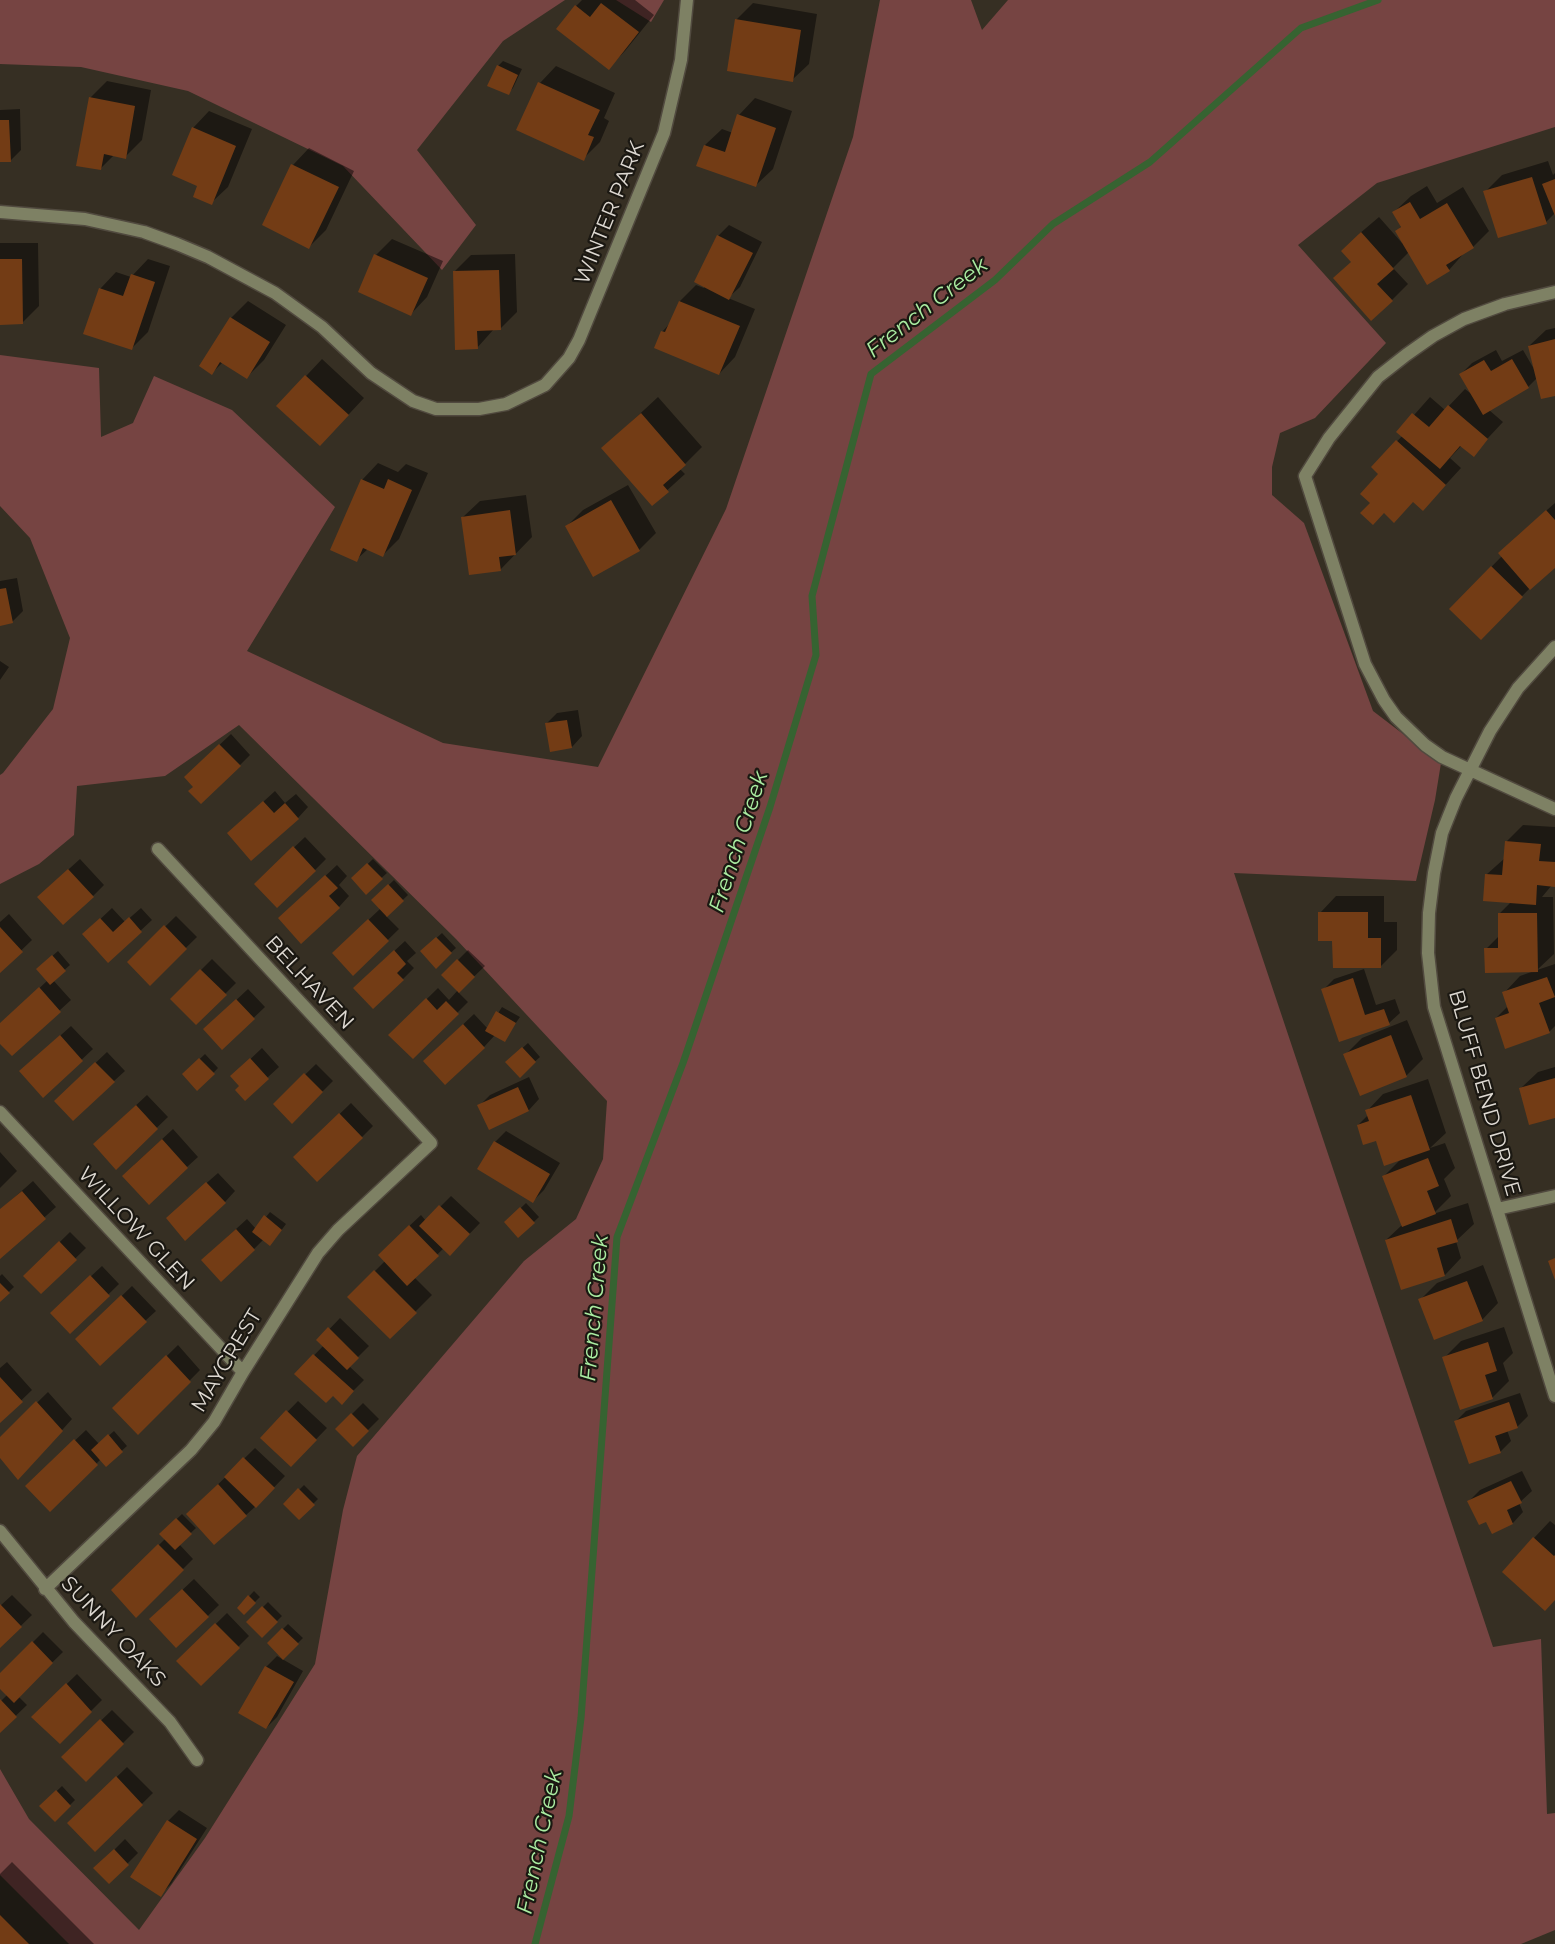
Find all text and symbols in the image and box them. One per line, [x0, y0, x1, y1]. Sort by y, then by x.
street label: WINTER PARK [570, 138, 650, 288]
water label: French Creek [861, 252, 993, 364]
water label: French Creek [704, 768, 774, 916]
street label: BELHAVEN [259, 931, 359, 1035]
street label: BLUFF BEND DRIVE [1442, 987, 1526, 1199]
street label: WILLOW GLEN [72, 1162, 200, 1296]
water label: French Creek [575, 1233, 615, 1383]
street label: MAYCREST [186, 1305, 268, 1417]
street label: SUNNY OAKS [55, 1571, 171, 1693]
water label: French Creek [512, 1767, 568, 1917]

